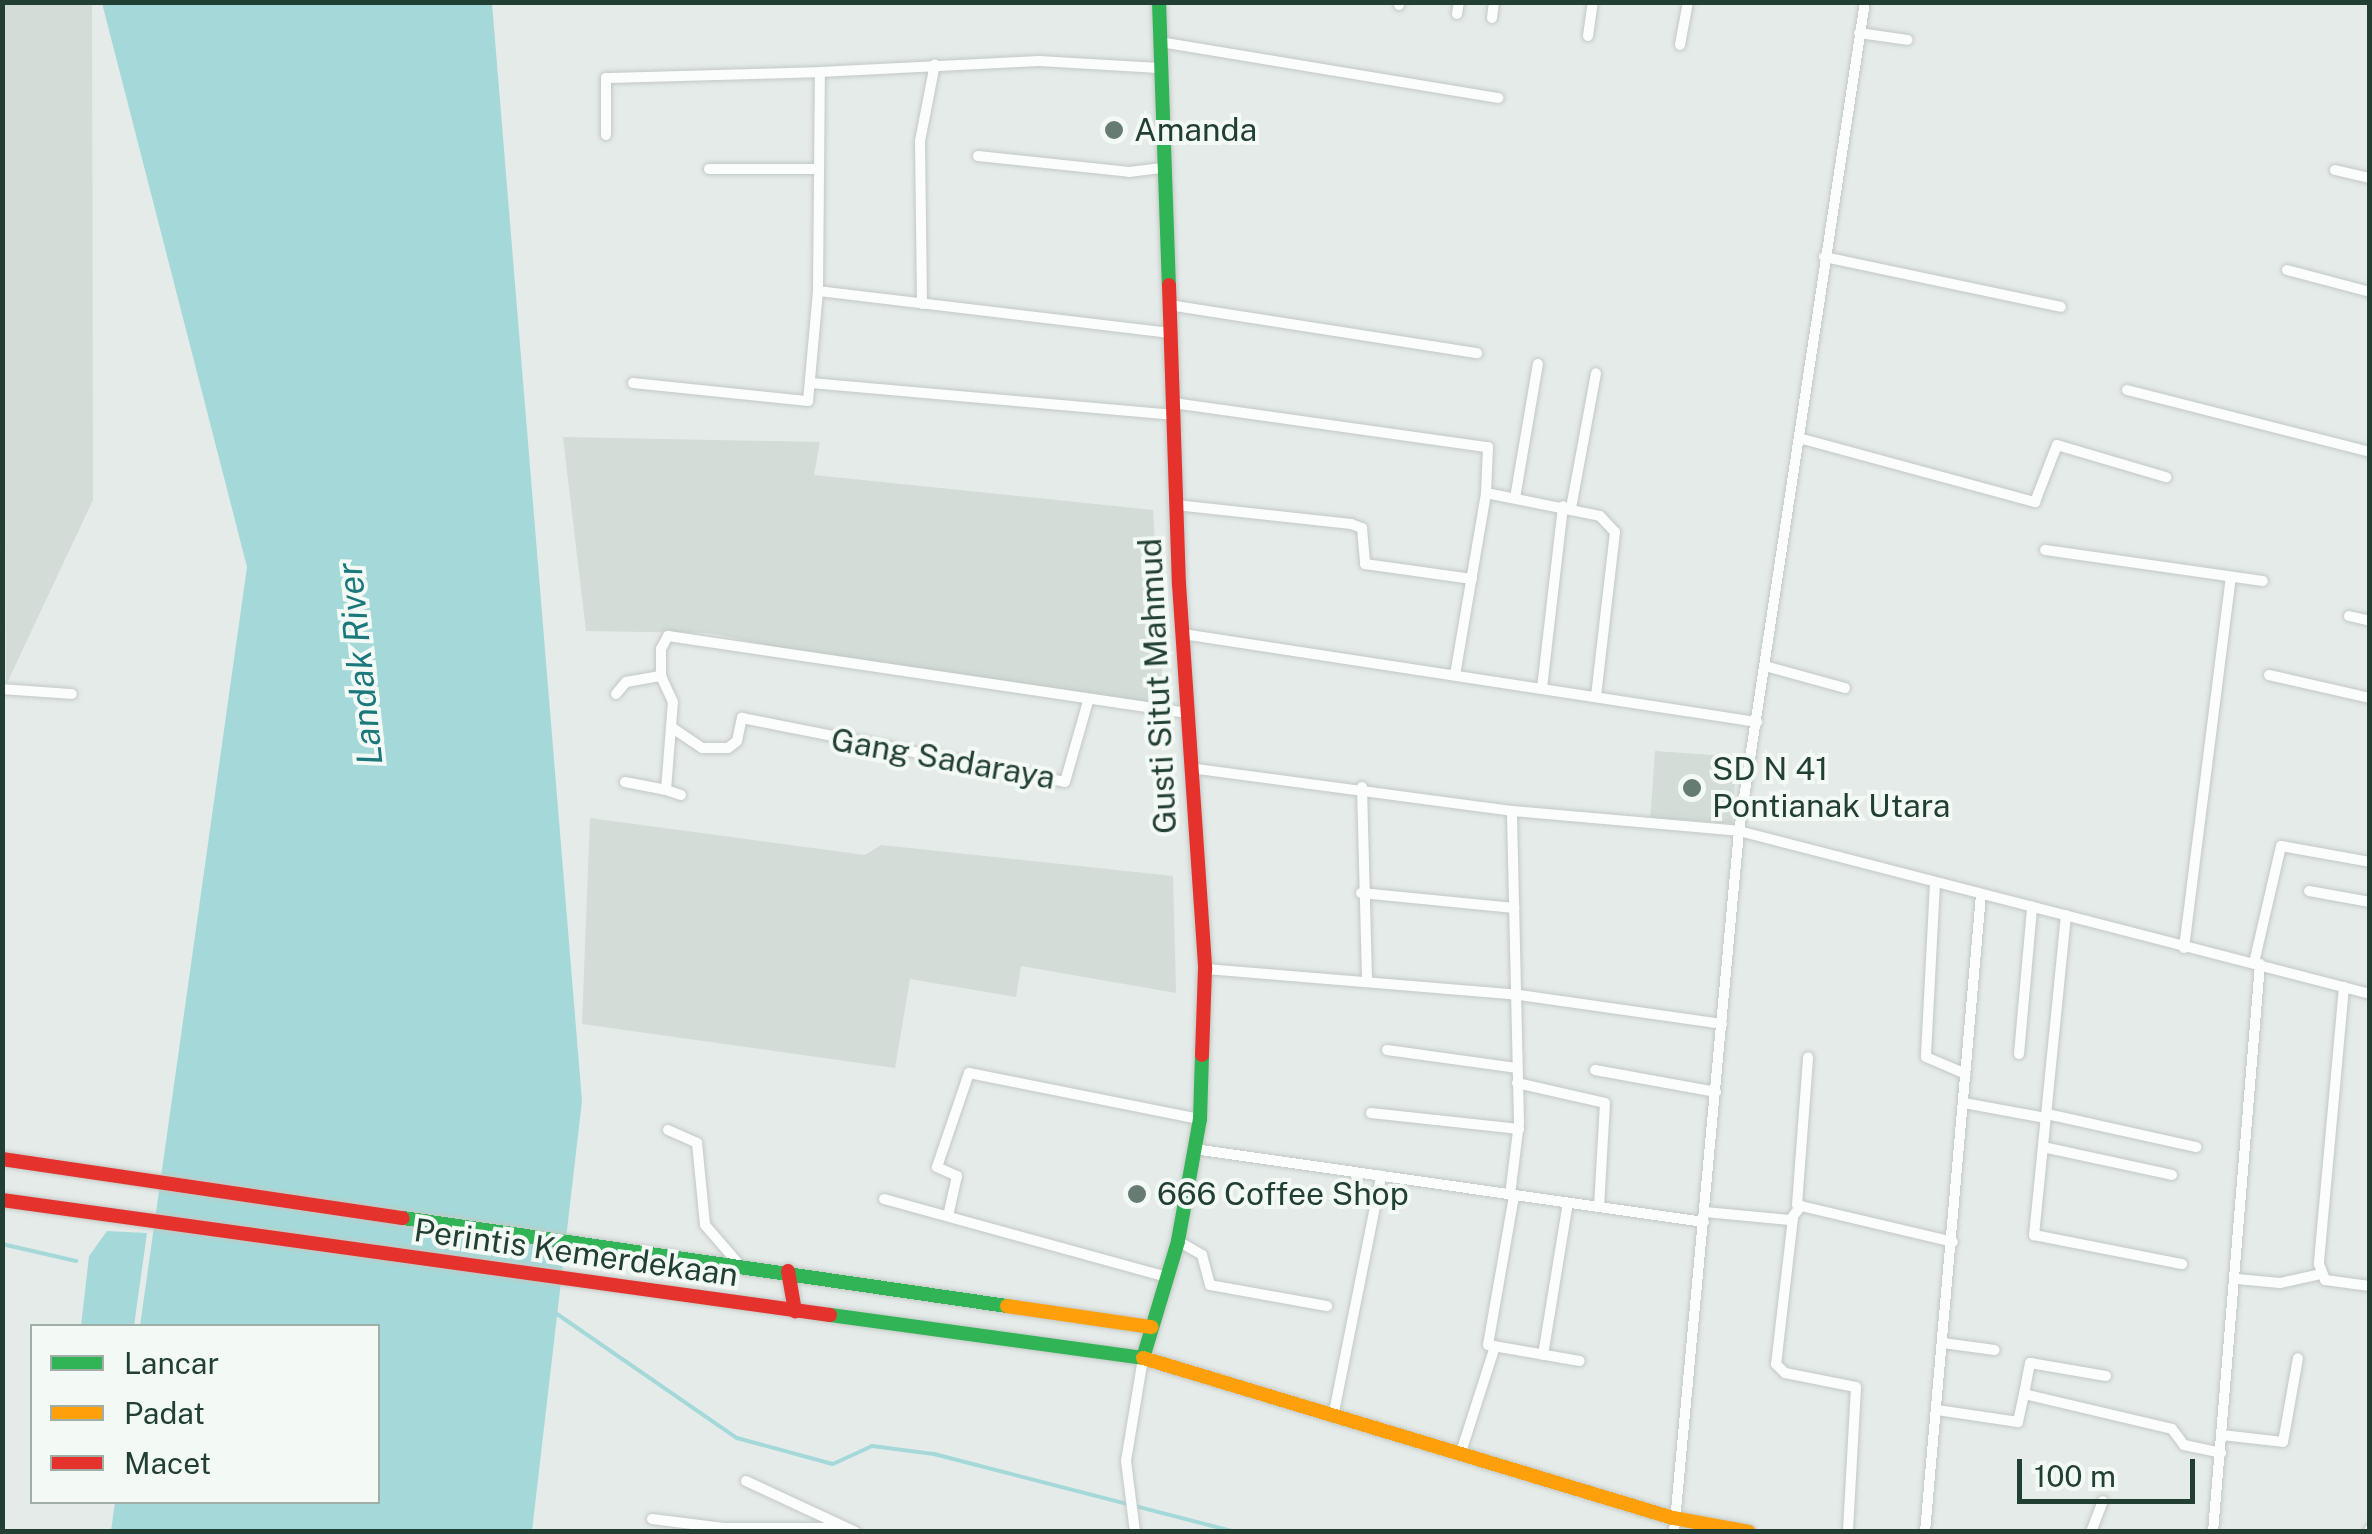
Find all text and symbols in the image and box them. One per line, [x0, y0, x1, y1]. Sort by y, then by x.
place label: Amanda [1134, 111, 1257, 149]
marker: Amanda [1103, 119, 1125, 141]
street label: Gusti Situt Mahmud [1131, 537, 1185, 835]
water label: Landak River [328, 561, 392, 767]
street label: Gang Sadaraya [828, 720, 1058, 798]
place label: SD N 41 Pontianak Utara [1712, 751, 1950, 826]
marker: SD N 41 Pontianak Utara [1681, 777, 1703, 799]
place label: 666 Coffee Shop [1157, 1175, 1409, 1213]
marker: 666 Coffee Shop [1126, 1183, 1148, 1205]
street label: Perintis Kemerdekaan [412, 1211, 740, 1295]
legend [30, 1324, 380, 1504]
text: Lancar [124, 1345, 219, 1381]
text: Padat [124, 1395, 205, 1431]
scale bar [2022, 1439, 2200, 1501]
text: Macet [124, 1445, 211, 1481]
text: 100 m [2034, 1458, 2116, 1494]

